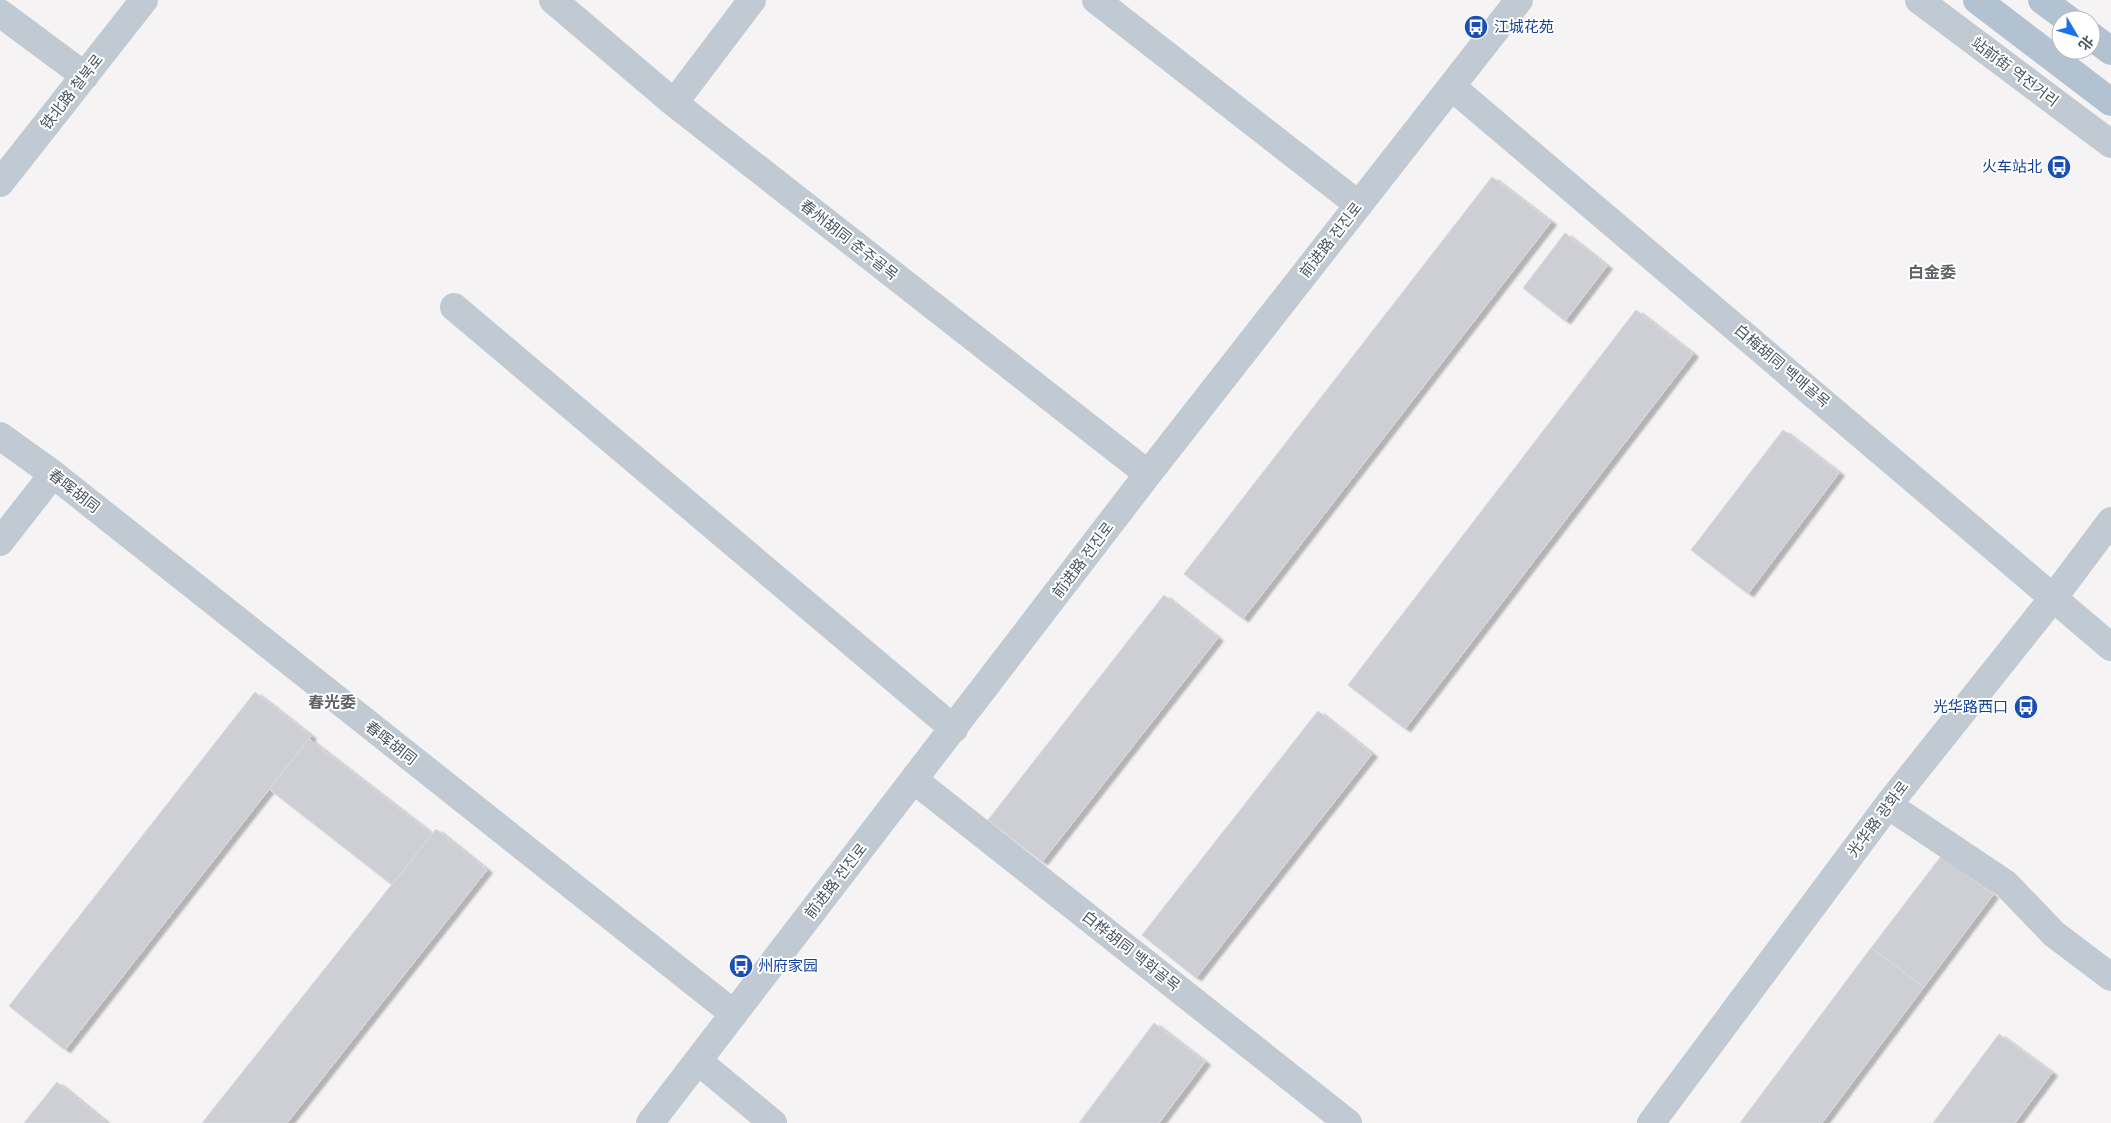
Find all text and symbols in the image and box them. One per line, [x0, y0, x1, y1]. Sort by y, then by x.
north arrow [2051, 10, 2101, 60]
bus stop icon: 江城花苑 [1463, 14, 1489, 40]
place label: 江城花苑 [1494, 18, 1554, 36]
text: 北 [2075, 32, 2097, 53]
street label: 站前街 역전거리 [1968, 33, 2062, 111]
street label: 铁北路 철북로 [37, 51, 107, 133]
bus stop icon: 火车站北 [2046, 154, 2072, 180]
place label: 火车站北 [1982, 158, 2042, 176]
street label: 春州胡同 춘주골목 [796, 196, 902, 284]
street label: 前进路 전진로 [1296, 199, 1366, 281]
district label: 白金委 [1908, 263, 1956, 282]
street label: 白梅胡同 백매골목 [1731, 321, 1833, 411]
street label: 春晖胡同 [45, 465, 103, 517]
street label: 前进路 전진로 [1049, 518, 1117, 602]
district label: 春光委 [308, 693, 356, 712]
bus stop icon: 光华路西口 [2013, 694, 2039, 720]
place label: 光华路西口 [1933, 698, 2008, 716]
street label: 春晖胡同 [362, 717, 420, 769]
street label: 光华路 광화로 [1844, 777, 1912, 861]
street label: 前进路 전진로 [801, 840, 871, 922]
street label: 白桦胡同 백화골목 [1078, 907, 1184, 995]
bus stop icon: 州府家园 [728, 953, 754, 979]
place label: 州府家园 [758, 957, 818, 975]

